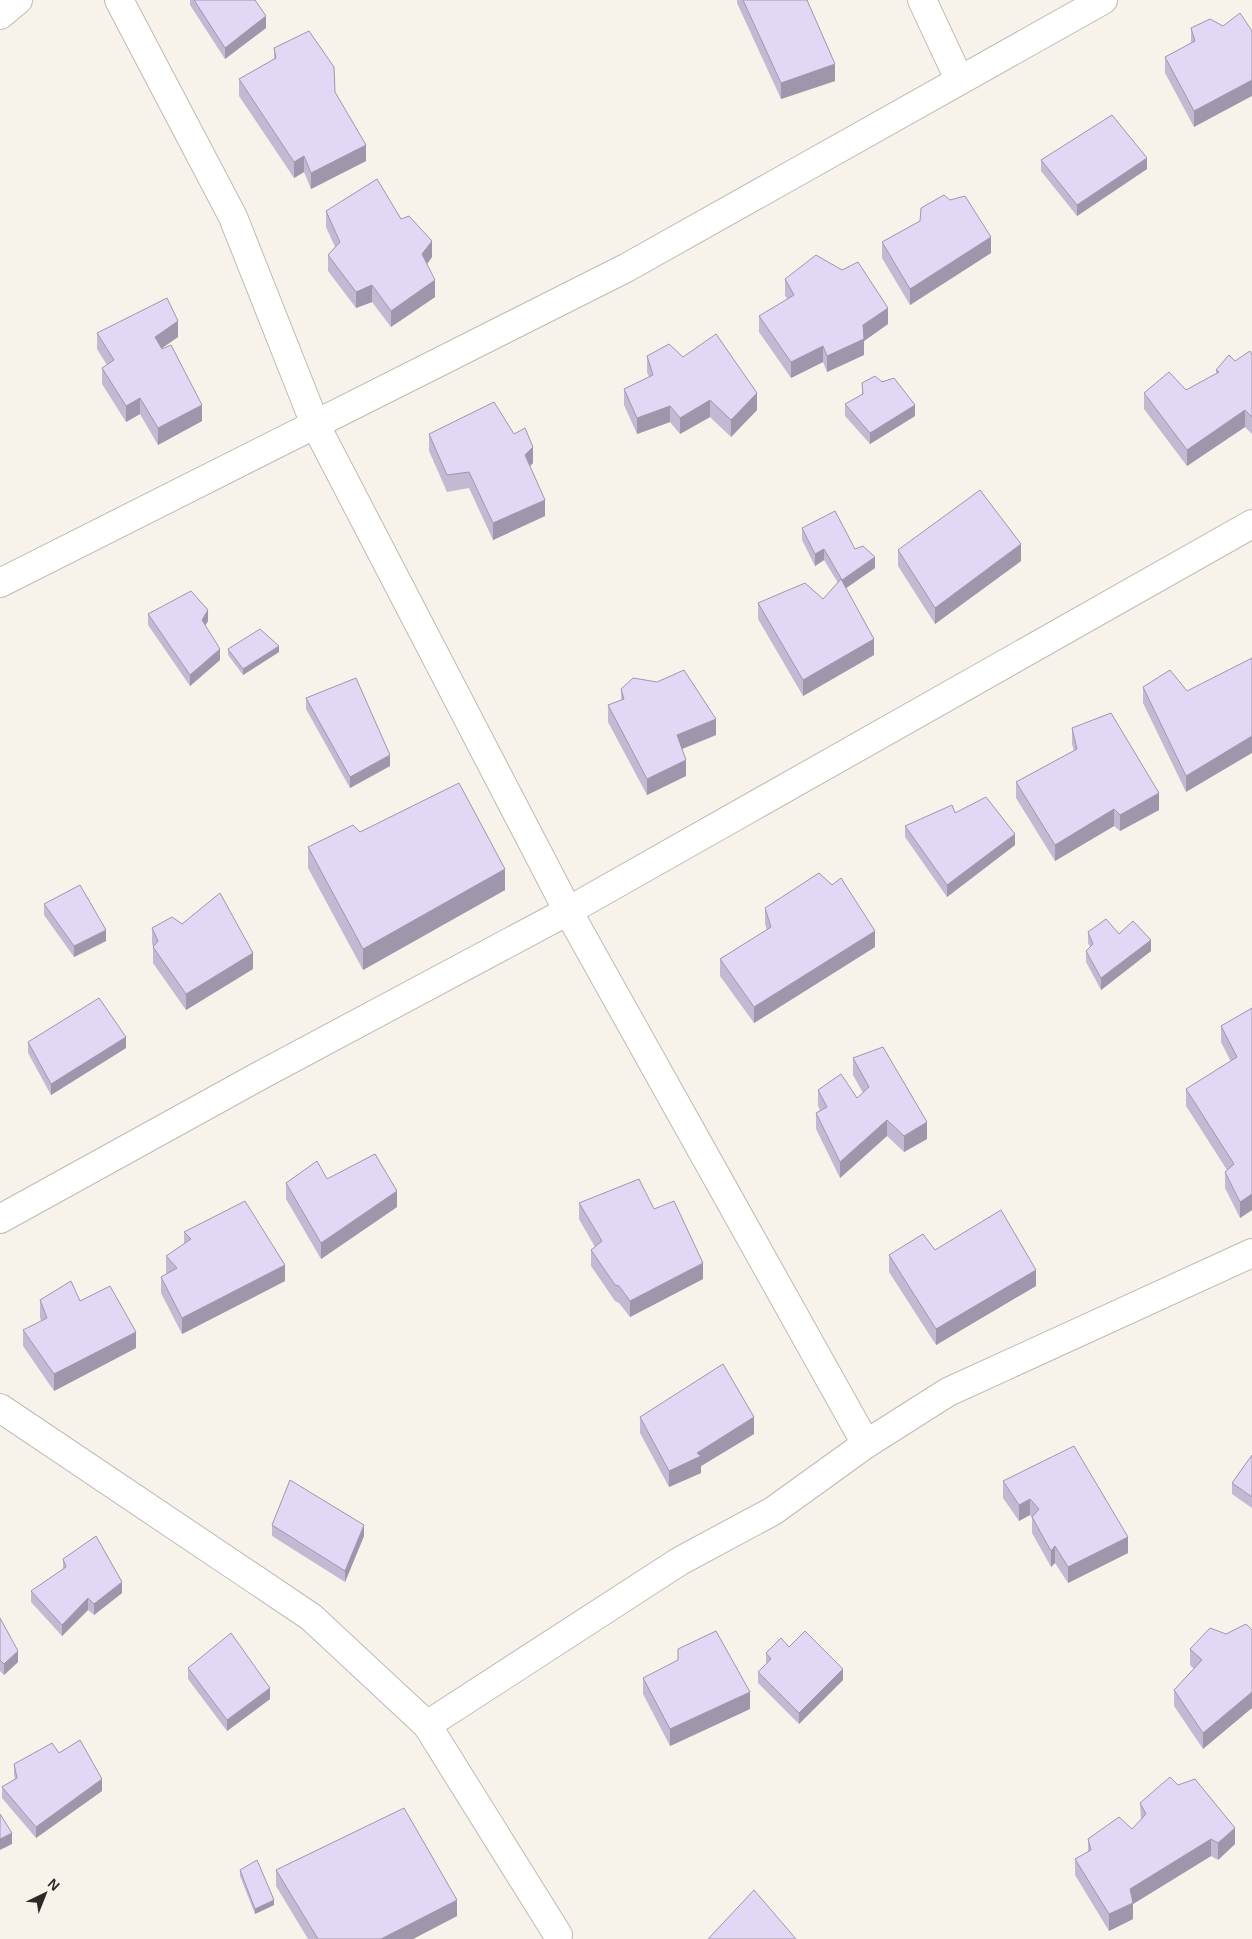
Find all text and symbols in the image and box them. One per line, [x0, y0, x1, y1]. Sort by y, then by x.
north arrow [20, 1869, 70, 1919]
text: N [45, 1875, 63, 1894]

